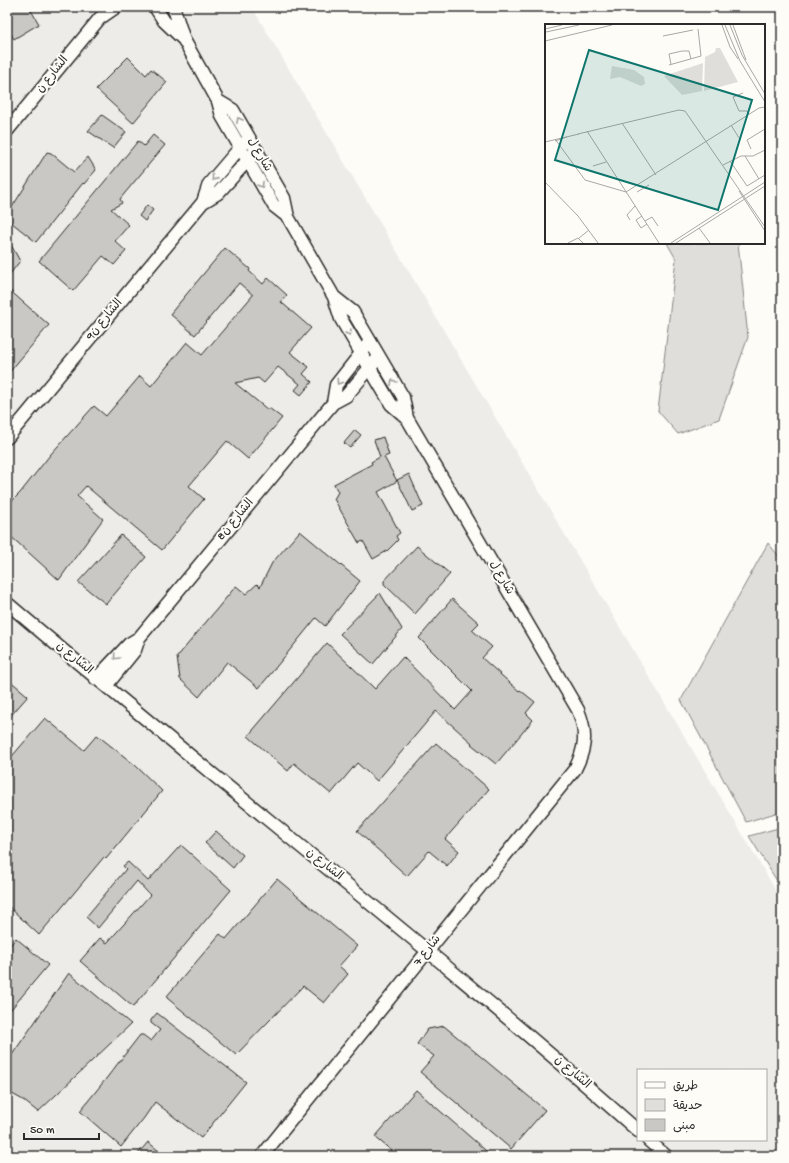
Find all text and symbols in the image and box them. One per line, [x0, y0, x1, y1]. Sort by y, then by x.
inset map [545, 24, 765, 244]
street label: الشارع ن [34, 54, 72, 96]
one-way arrow [237, 117, 244, 125]
street label: شارع ل [244, 136, 274, 174]
one-way arrow [212, 173, 219, 180]
one-way arrow [257, 180, 264, 188]
street label: الشارع ن9 [83, 297, 126, 344]
one-way arrow [345, 329, 352, 336]
one-way arrow [336, 378, 344, 385]
one-way arrow [391, 378, 398, 386]
street label: الشارع ن8 [215, 496, 257, 544]
street label: شارع ل [486, 559, 516, 597]
street label: الشارع ن [53, 640, 95, 678]
one-way arrow [114, 652, 121, 660]
street label: الشارع ن [303, 846, 345, 884]
street label: شارع 7 [411, 933, 444, 970]
street label: الشارع ن [551, 1053, 593, 1093]
legend [637, 1069, 767, 1141]
text: طريق [673, 1080, 698, 1094]
text: حديقة [673, 1100, 702, 1114]
scale bar [24, 1115, 99, 1141]
text: مبنى [673, 1120, 696, 1134]
text: 50 m [30, 1124, 55, 1138]

